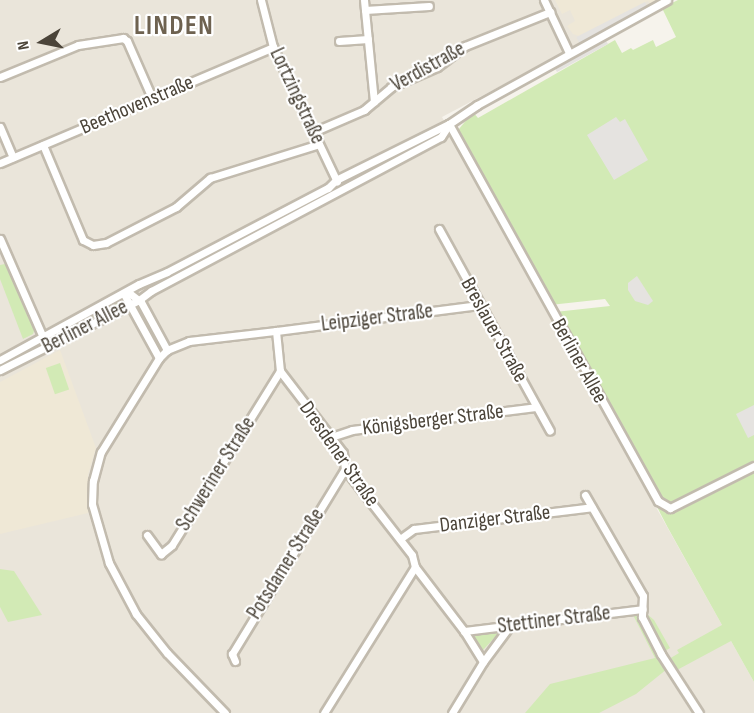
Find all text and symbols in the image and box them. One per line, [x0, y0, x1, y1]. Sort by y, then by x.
district label: LINDEN [134, 11, 214, 43]
north arrow [12, 12, 72, 72]
street label: Verdistraße [387, 36, 469, 98]
text: N [14, 39, 34, 51]
street label: Lortzingstraße [264, 44, 330, 148]
street label: Beethovenstraße [77, 70, 197, 140]
street label: Breslauer Straße [455, 273, 533, 387]
street label: Berliner Allee [38, 295, 132, 359]
street label: Leipziger Straße [320, 299, 434, 337]
street label: Berliner Allee [545, 314, 613, 408]
street label: Dresdener Straße [294, 397, 384, 511]
street label: Königsberger Straße [361, 399, 505, 441]
street label: Schweriner Straße [171, 412, 261, 536]
street label: Danziger Straße [438, 500, 552, 538]
street label: Potsdamer Straße [242, 504, 330, 624]
street label: Stettiner Straße [496, 601, 612, 639]

